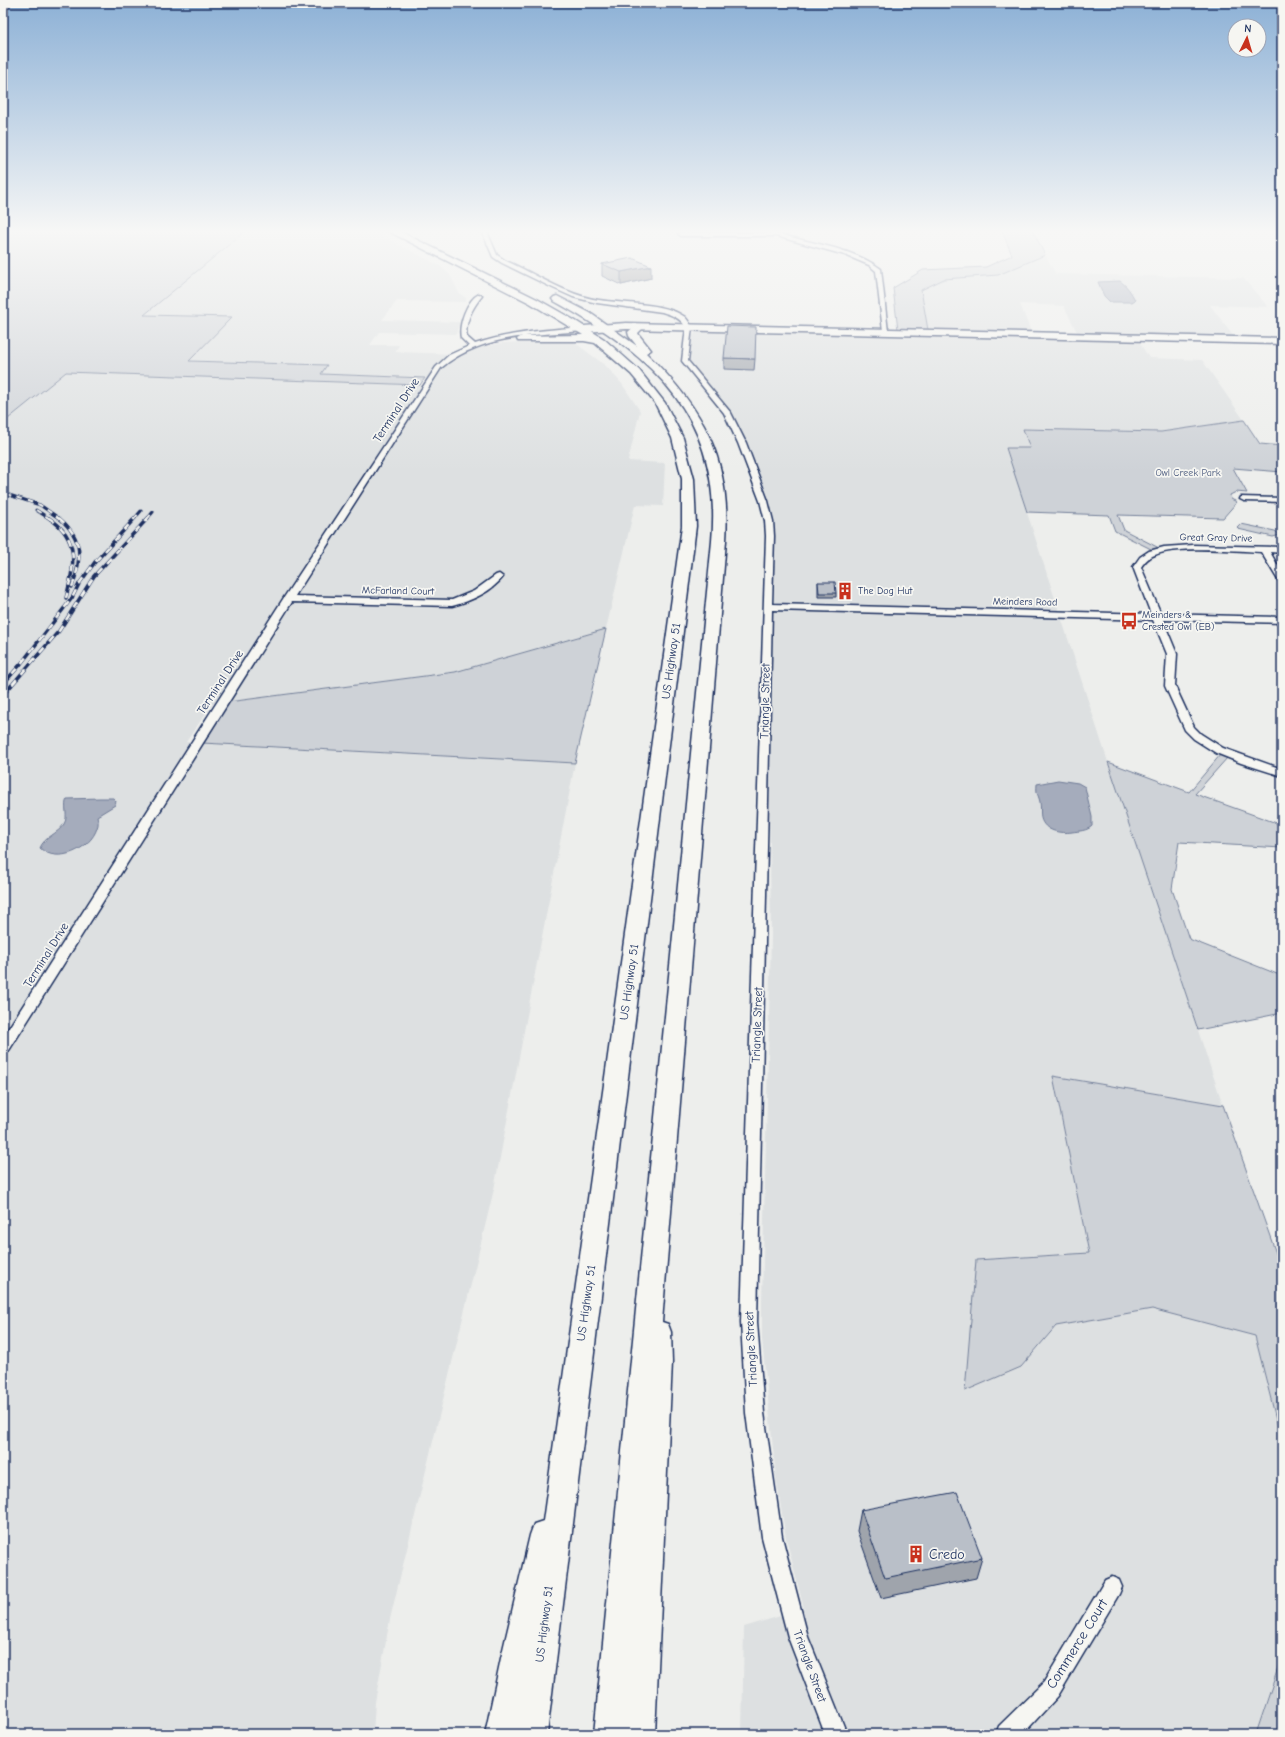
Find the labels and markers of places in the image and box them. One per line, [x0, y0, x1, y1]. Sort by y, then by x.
building icon: The Dog Hut [835, 581, 855, 601]
place label: The Dog Hut [858, 585, 913, 597]
place label: Meinders & Crested Owl (EB) [1142, 609, 1214, 633]
bus stop icon: Meinders & Crested Owl (EB) [1119, 611, 1139, 631]
building icon: Credo [906, 1544, 926, 1564]
place label: Credo [929, 1546, 965, 1563]

